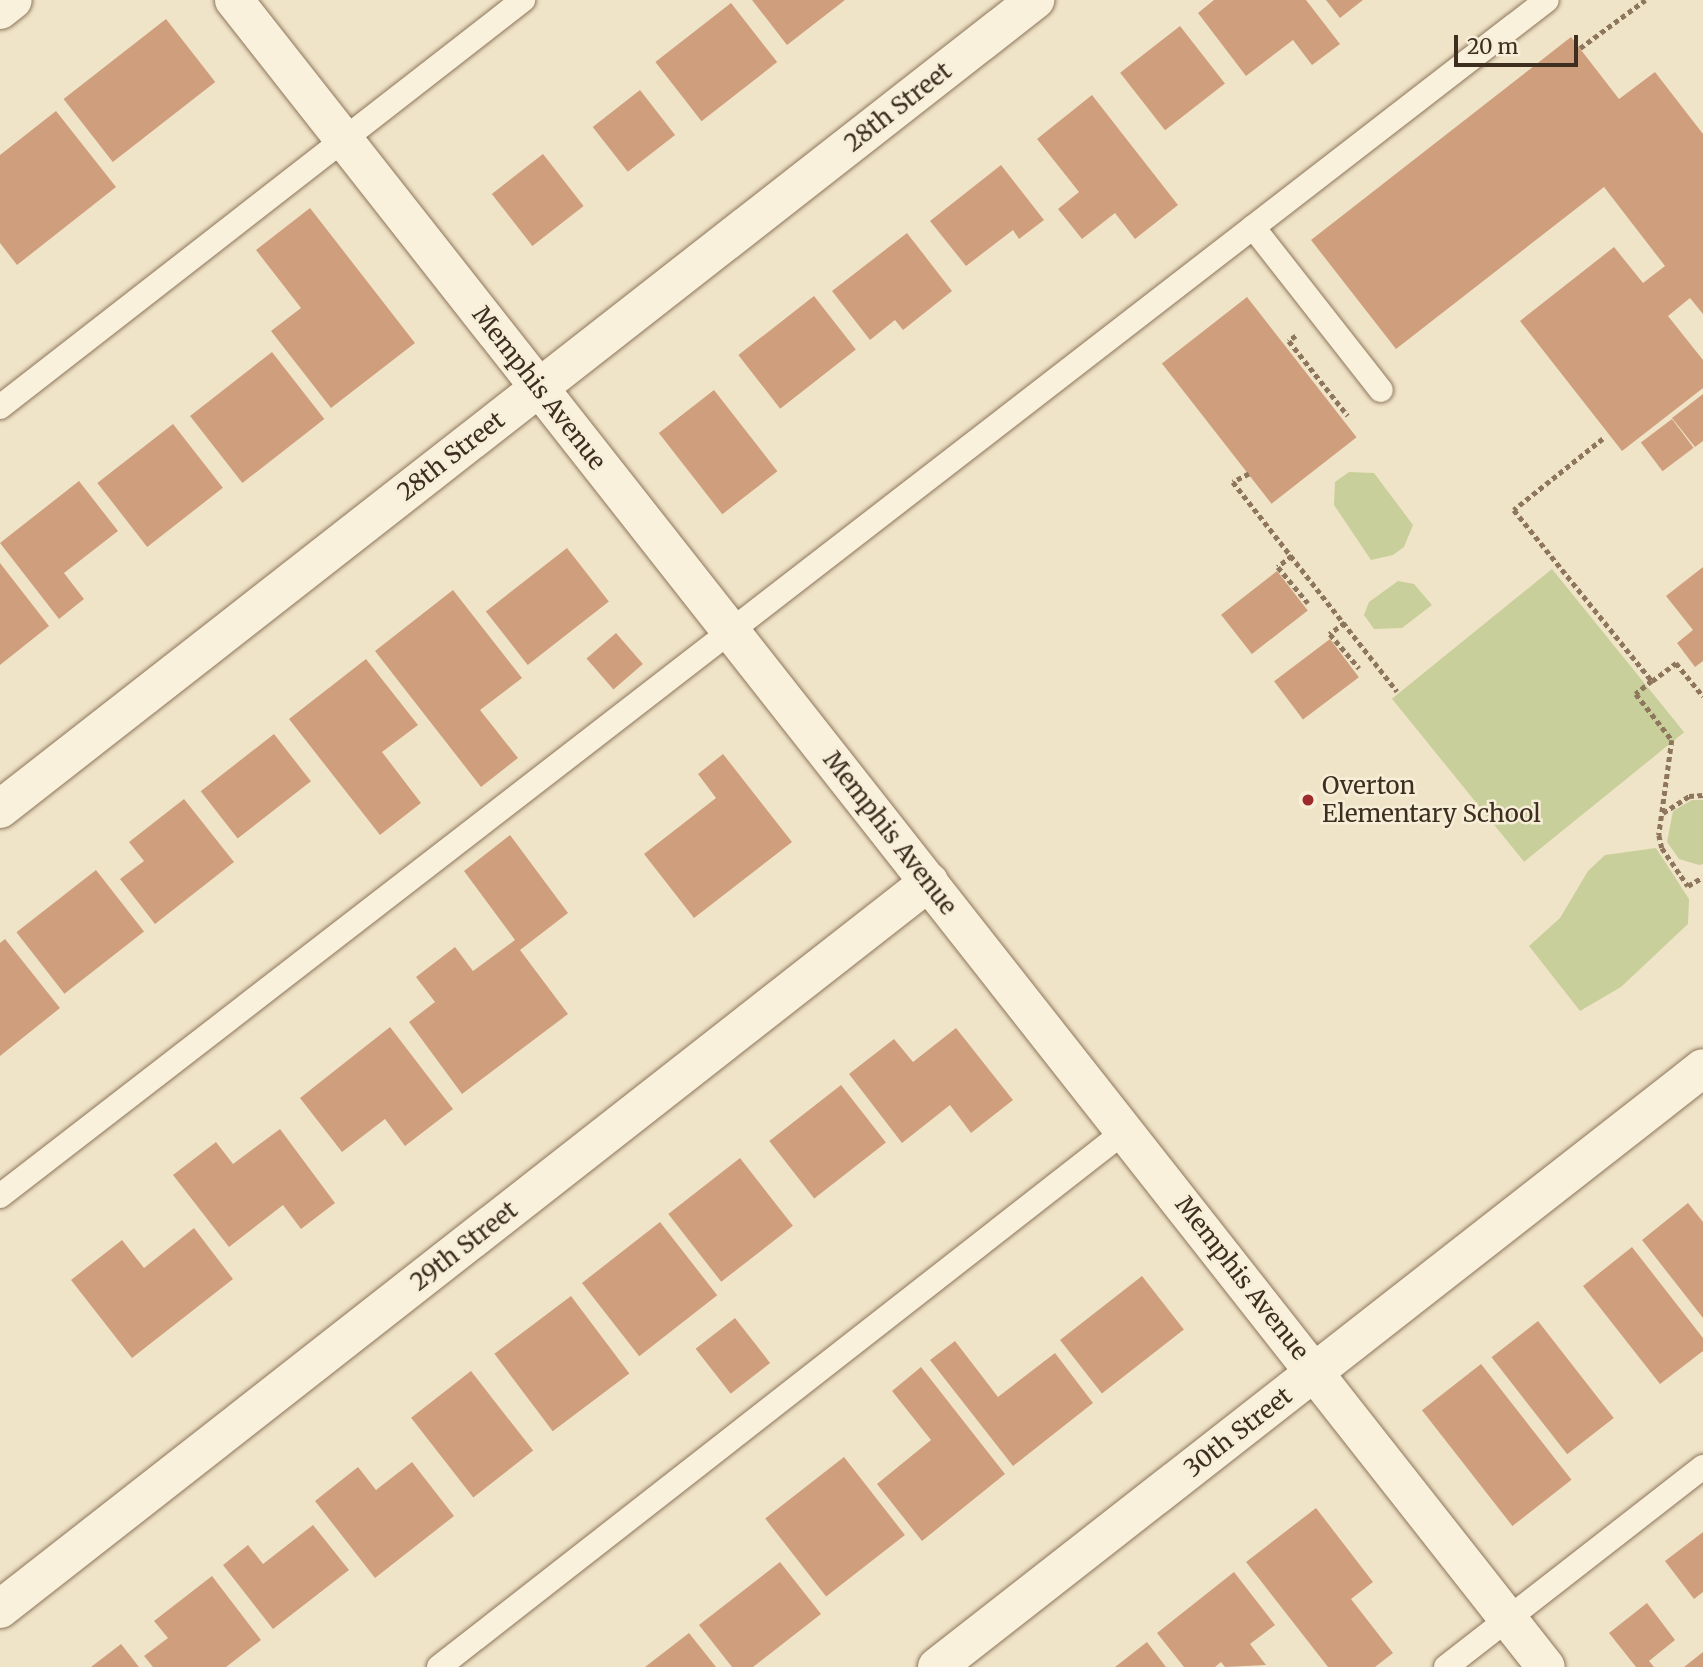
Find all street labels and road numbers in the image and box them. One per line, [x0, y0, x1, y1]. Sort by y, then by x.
street label: 28th Street [839, 56, 957, 158]
street label: Memphis Avenue [466, 301, 612, 475]
street label: 28th Street [392, 405, 510, 507]
street label: Memphis Avenue [817, 746, 963, 920]
street label: Memphis Avenue [1169, 1191, 1315, 1365]
street label: 29th Street [405, 1195, 523, 1297]
street label: 30th Street [1179, 1381, 1297, 1483]

